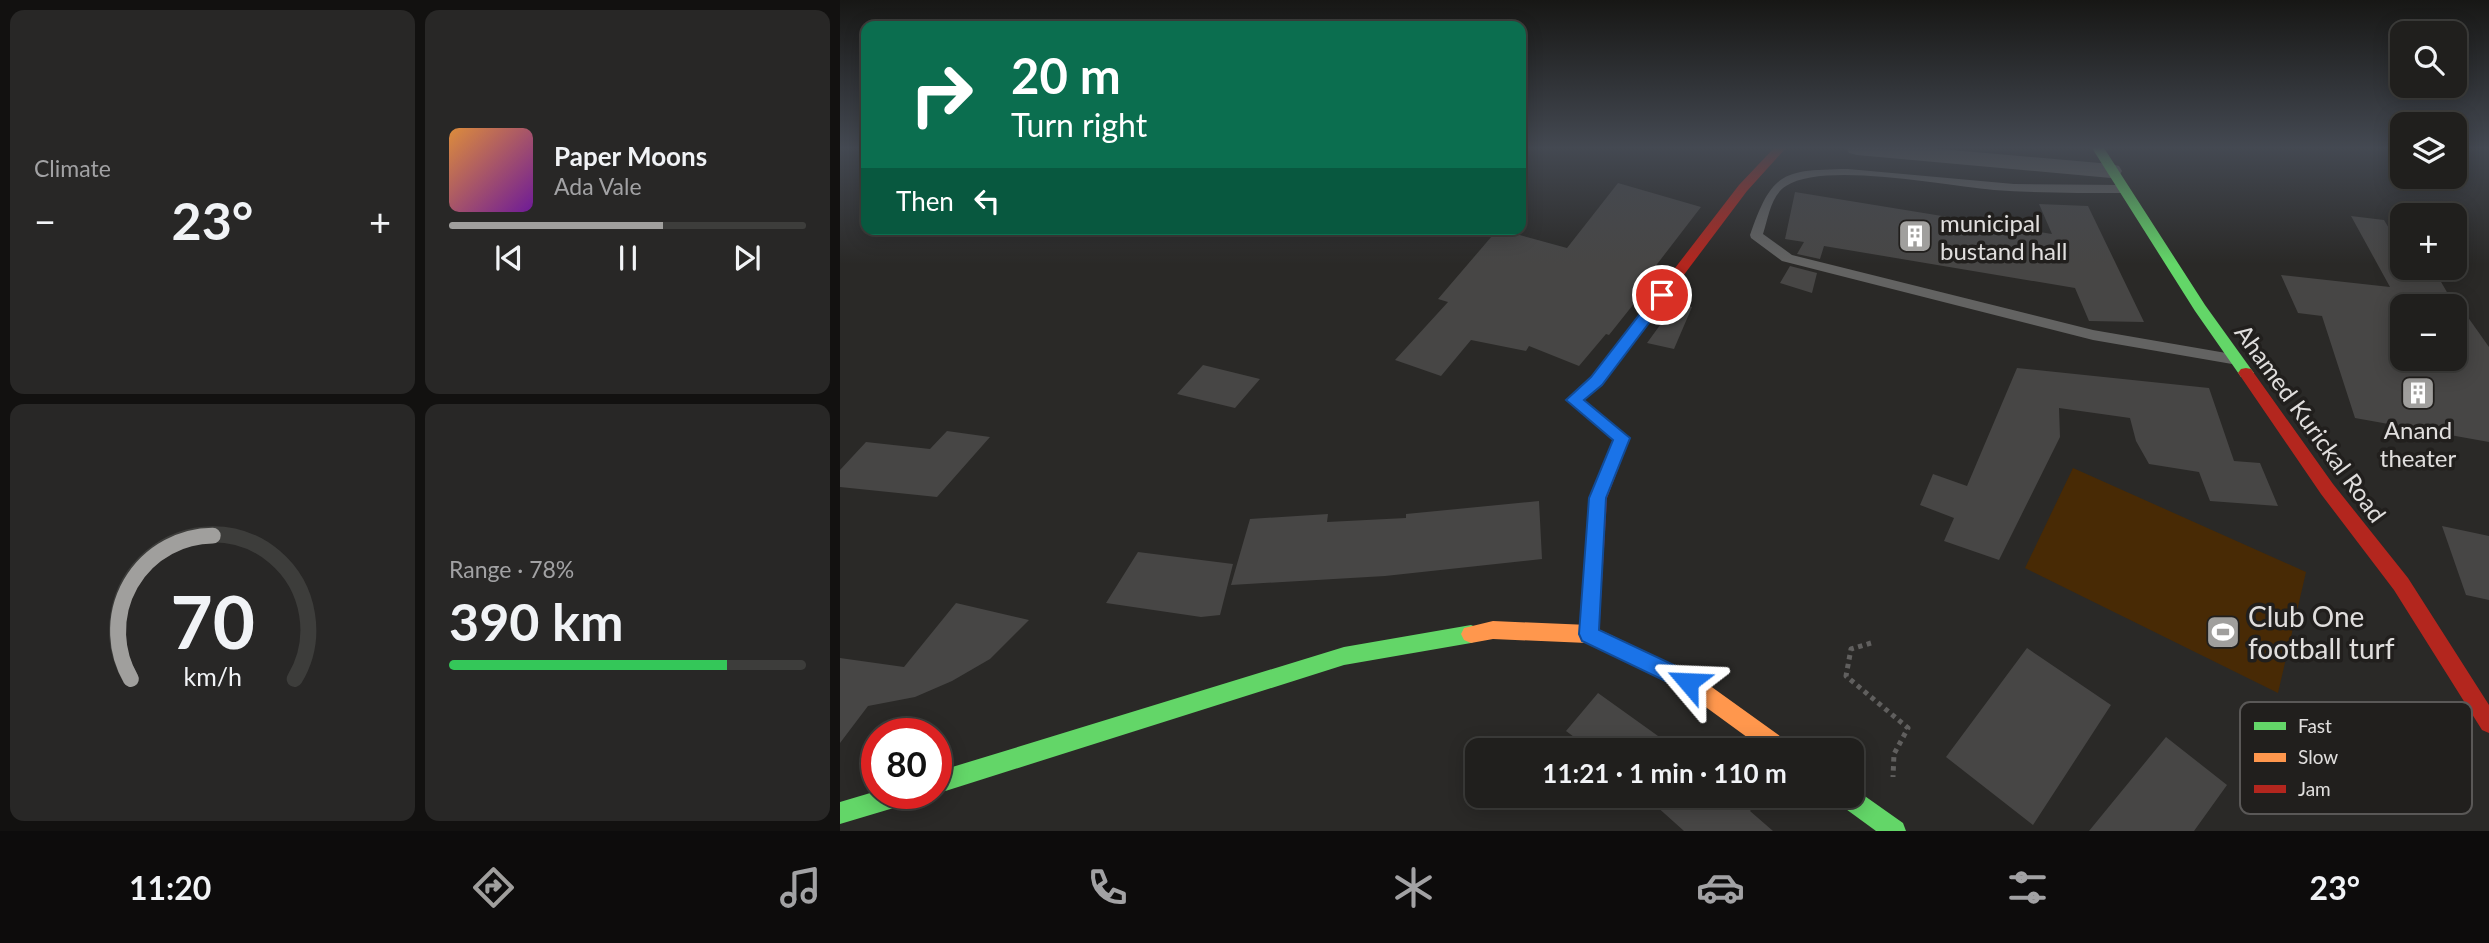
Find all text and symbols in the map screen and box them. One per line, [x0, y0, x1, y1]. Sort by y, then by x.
map controls [2390, 21, 2467, 371]
button: search [2390, 21, 2467, 98]
text: 20 m [1011, 46, 1121, 104]
icon: right [896, 49, 987, 140]
text: Turn right [1011, 105, 1147, 144]
button: layers [2390, 112, 2467, 189]
text: Paper Moons [554, 140, 707, 172]
text: Climate [34, 154, 111, 182]
text: Ada Vale [554, 172, 642, 200]
icon: left [968, 182, 1006, 220]
text: Then [896, 185, 954, 217]
text: 23° [172, 189, 253, 251]
text: − [34, 198, 56, 244]
text: + [369, 198, 391, 244]
button: + [2390, 203, 2467, 280]
place label: municipal bustand hall [1940, 208, 2067, 265]
building icon: municipal bustand hall [1896, 217, 1934, 255]
icon: previous [490, 239, 528, 277]
icon: pause [609, 239, 647, 277]
icon: next [728, 239, 766, 277]
pin [1632, 265, 1692, 325]
icon: arrive [1643, 276, 1681, 314]
button: − [2390, 294, 2467, 371]
street label: Ahamed Kurickal Road [2230, 318, 2392, 528]
building icon: Anand theater [2399, 374, 2437, 412]
place label: Anand theater [2380, 415, 2456, 472]
text: Range · 78% [449, 555, 574, 583]
text: 70 [170, 577, 255, 665]
text: 390 km [449, 590, 623, 652]
place label: Club One football turf [2248, 599, 2395, 665]
sports icon: Club One football turf [2204, 613, 2242, 651]
position arrow [1651, 645, 1725, 719]
text: km/h [183, 660, 242, 690]
legend [2240, 702, 2472, 814]
text: Fast [2298, 714, 2332, 737]
speed limit sign: 80 [861, 718, 952, 809]
text: Slow [2298, 745, 2338, 768]
text: 11:21 · 1 min · 110 m [1542, 757, 1787, 789]
text: Jam [2298, 777, 2331, 800]
icon: directions [469, 863, 518, 912]
icon: music [776, 863, 825, 912]
icon: phone [1083, 863, 1132, 912]
icon: climate [1389, 863, 1438, 912]
icon: car [1696, 863, 1745, 912]
icon: filters [2003, 863, 2052, 912]
text: 11:20 [129, 868, 211, 907]
text: 23° [2310, 868, 2360, 907]

